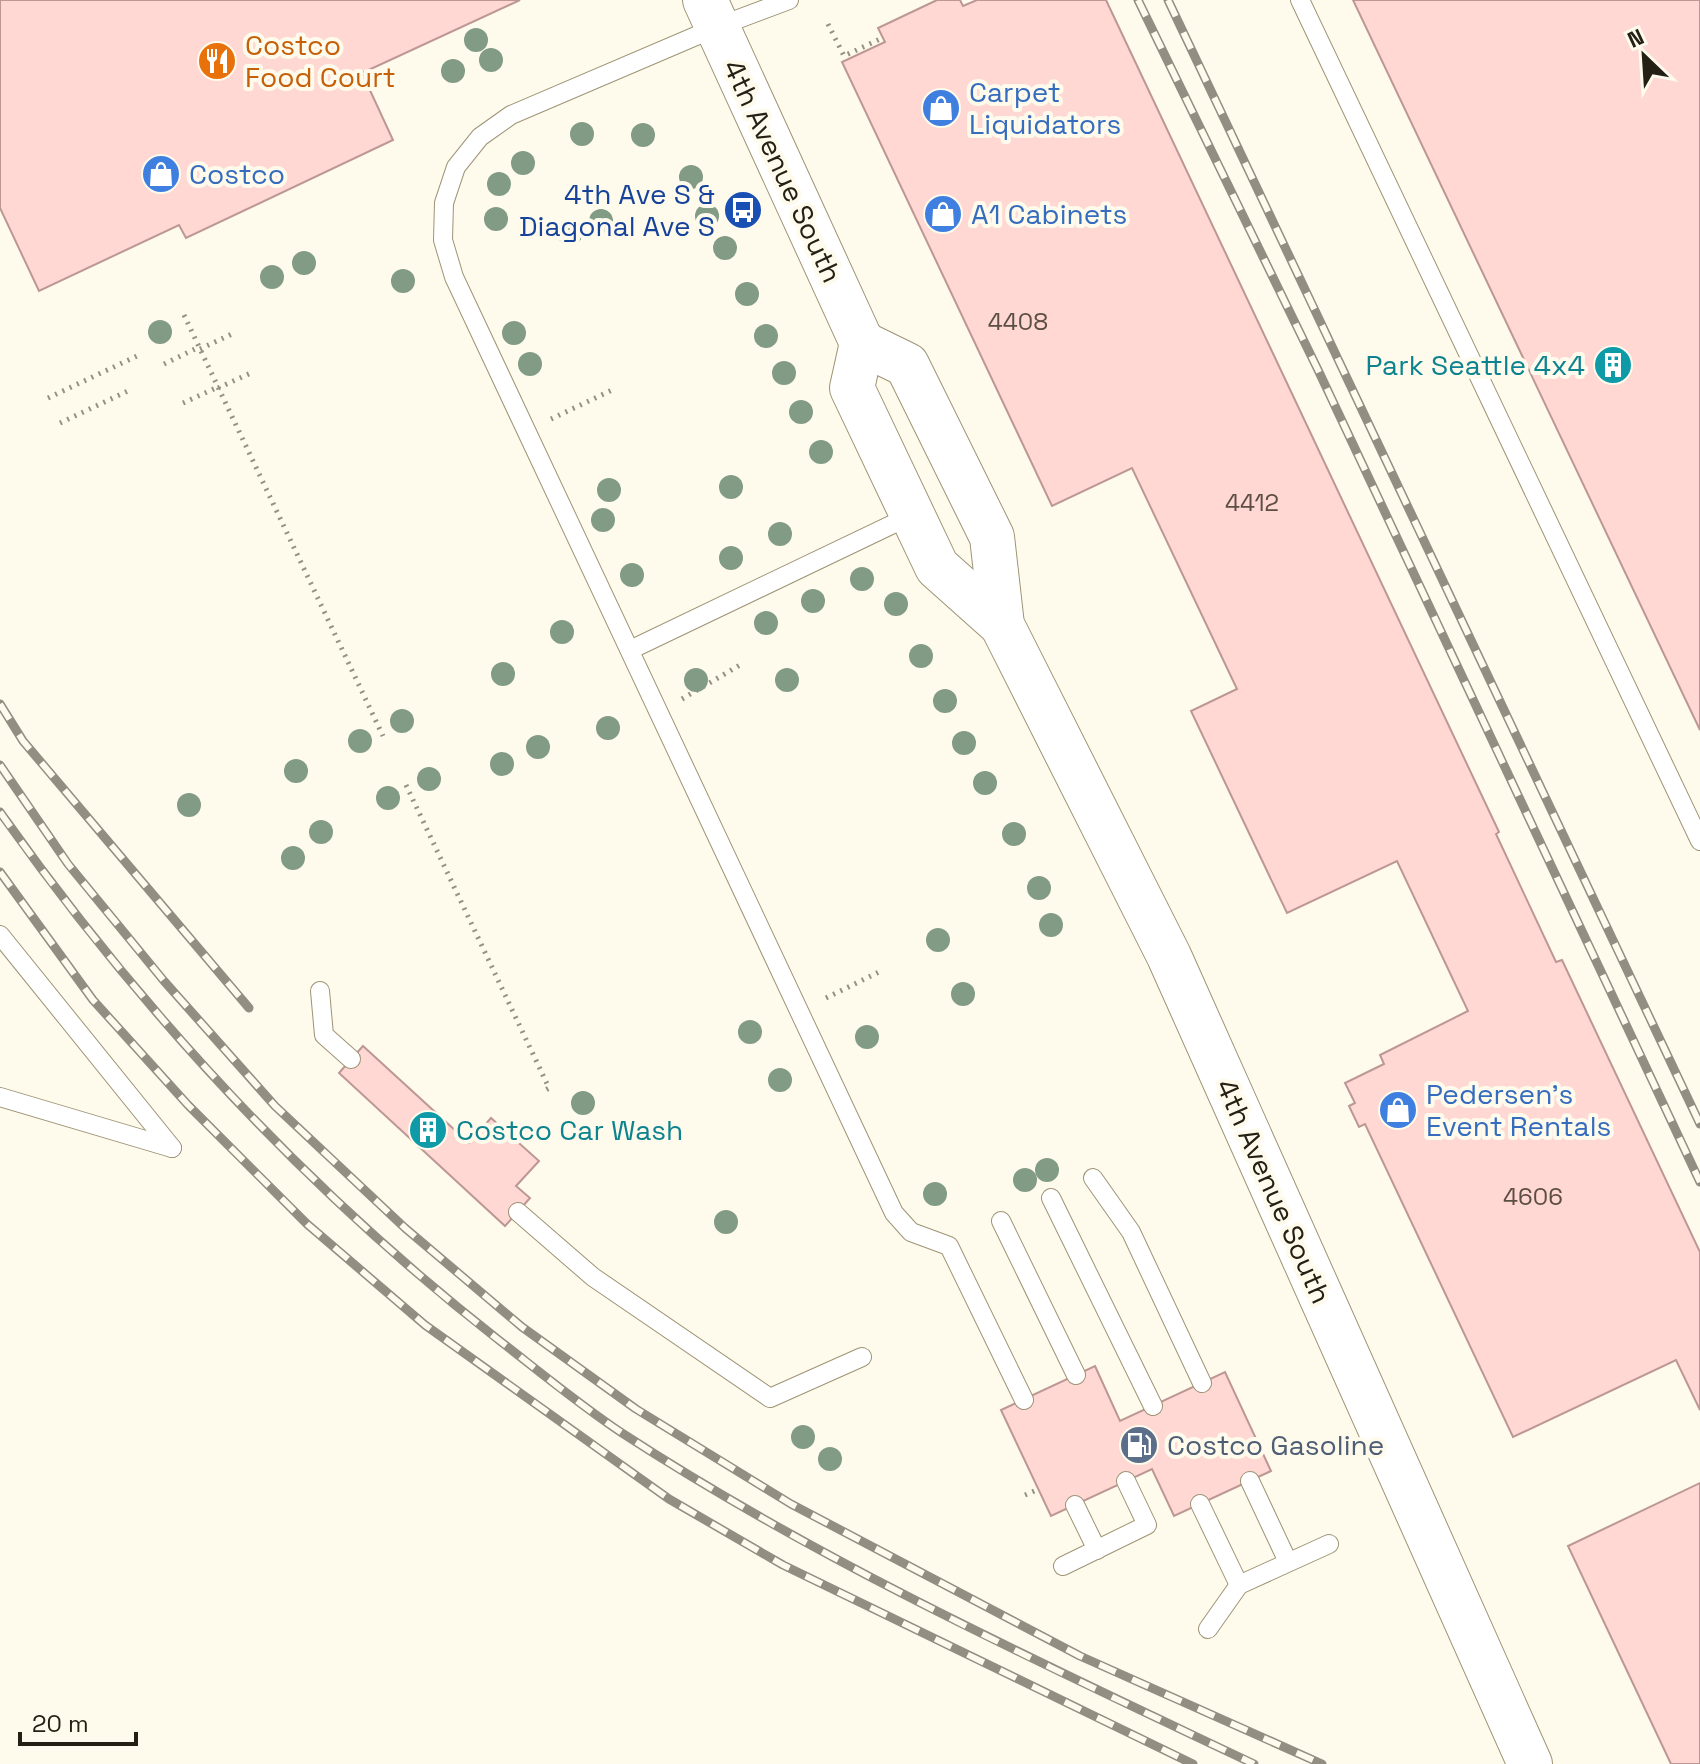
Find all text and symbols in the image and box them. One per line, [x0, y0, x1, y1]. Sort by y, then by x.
north arrow [1604, 16, 1684, 96]
text: N [1623, 22, 1648, 54]
place label: Costco Food Court [245, 27, 396, 95]
restaurant icon: Costco Food Court [196, 40, 238, 82]
street label: 4th Avenue South [716, 54, 850, 288]
place label: Carpet Liquidators [969, 74, 1121, 142]
shop icon: Carpet Liquidators [920, 87, 962, 129]
shop icon: Costco [140, 153, 182, 195]
place label: Costco [189, 156, 285, 192]
place label: 4th Ave S & Diagonal Ave S [519, 176, 715, 244]
bus stop icon: 4th Ave S & Diagonal Ave S [722, 189, 764, 231]
shop icon: A1 Cabinets [922, 193, 964, 235]
place label: A1 Cabinets [971, 196, 1127, 232]
house number: 4408 [988, 306, 1048, 337]
building icon: Park Seattle 4x4 [1592, 344, 1634, 386]
place label: Park Seattle 4x4 [1366, 347, 1585, 383]
house number: 4412 [1225, 487, 1279, 518]
street label: 4th Avenue South [1208, 1073, 1340, 1309]
place label: Pedersen’s Event Rentals [1426, 1076, 1611, 1144]
shop icon: Pedersen’s Event Rentals [1377, 1089, 1419, 1131]
building icon: Costco Car Wash [407, 1109, 449, 1151]
place label: Costco Car Wash [456, 1112, 683, 1148]
house number: 4606 [1503, 1181, 1563, 1212]
fuel station icon: Costco Gasoline [1118, 1424, 1160, 1466]
place label: Costco Gasoline [1167, 1427, 1384, 1463]
scale bar [20, 1696, 136, 1746]
text: 20 m [32, 1708, 89, 1739]

